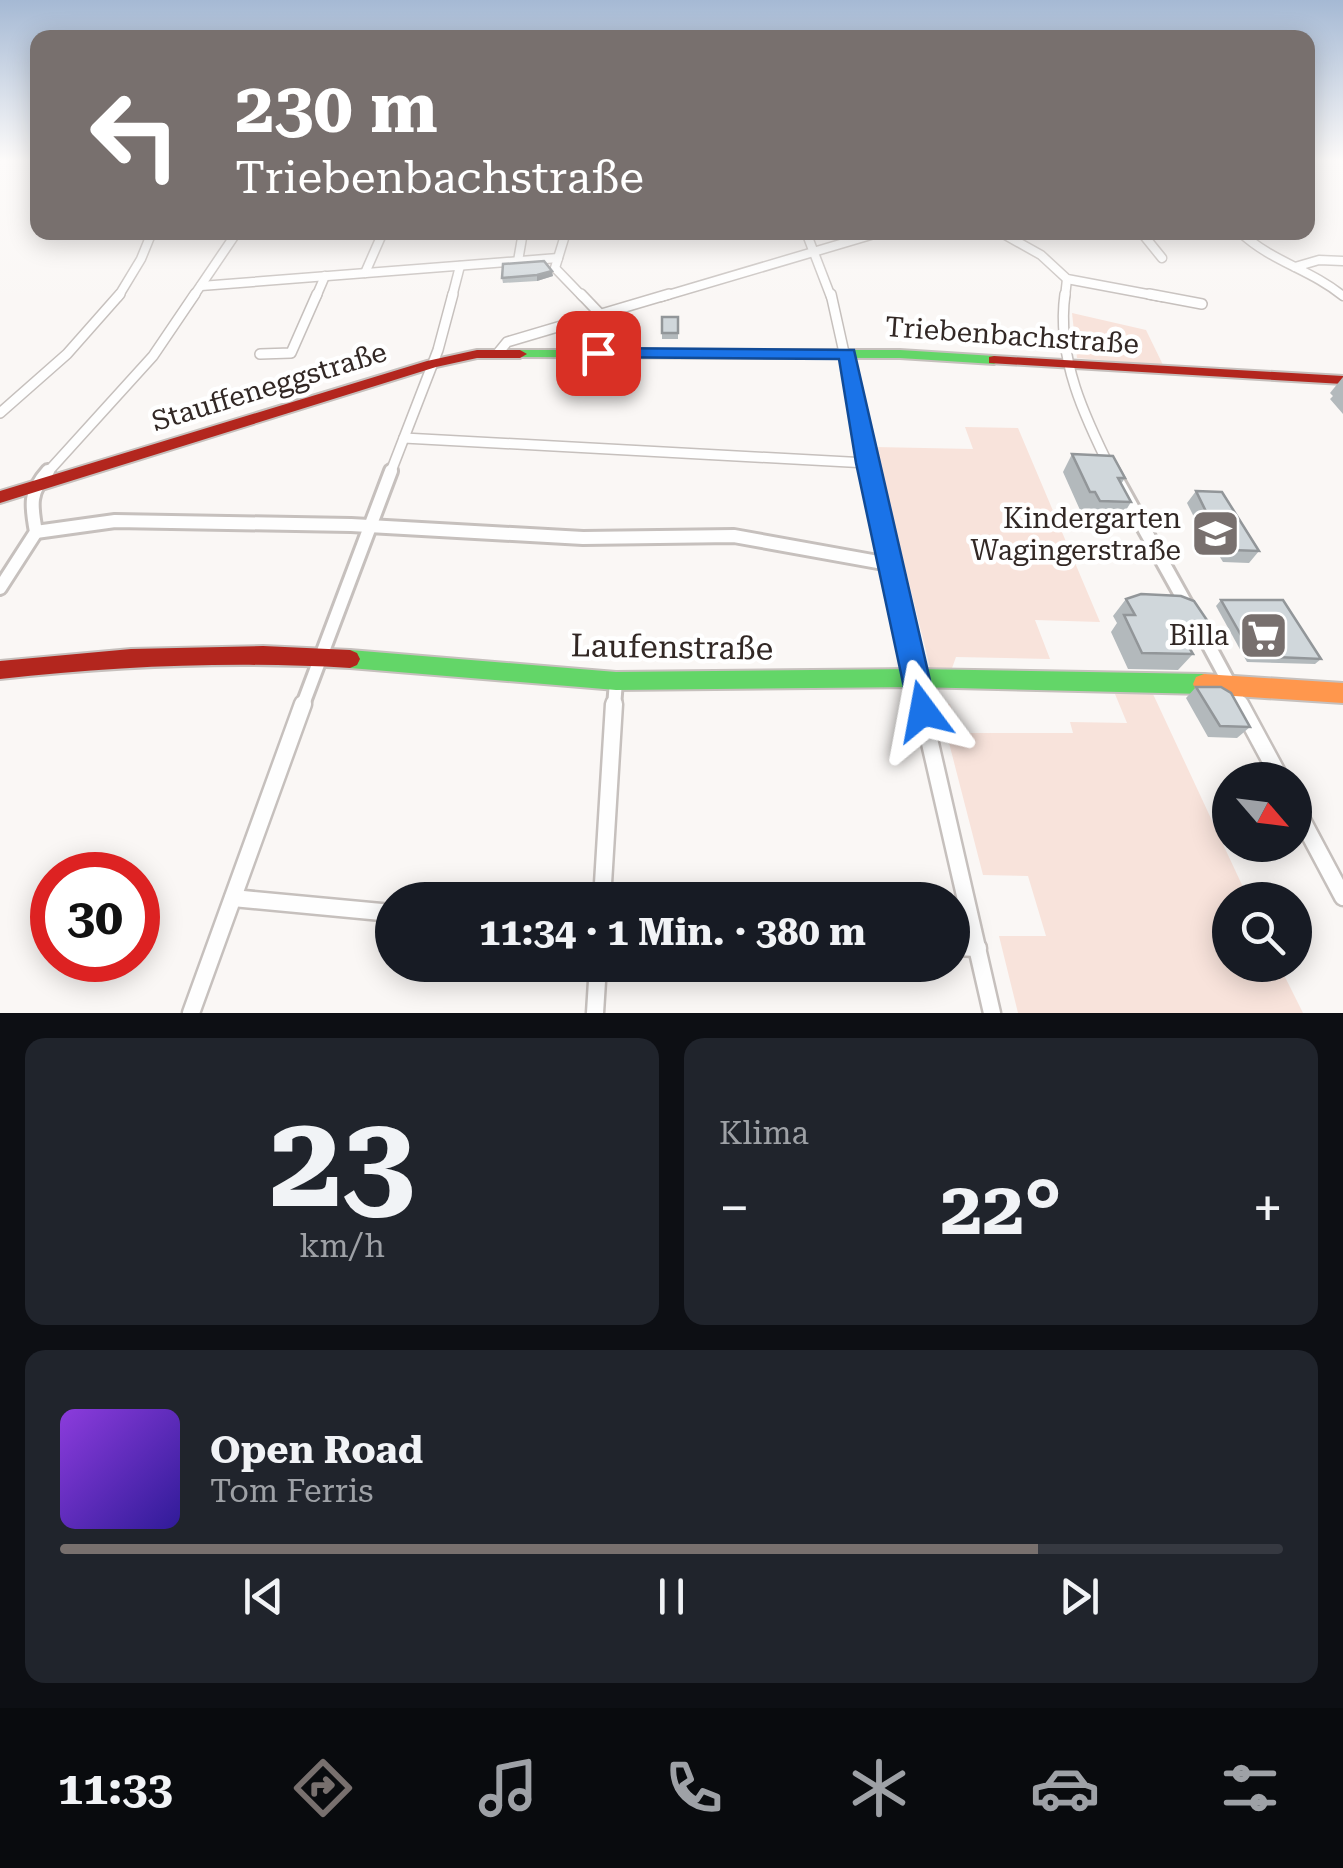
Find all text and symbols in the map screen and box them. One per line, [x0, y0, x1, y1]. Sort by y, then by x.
text: 230 m [235, 67, 438, 149]
icon: left [70, 70, 200, 200]
text: Triebenbachstraße [235, 151, 644, 204]
street label: Triebenbachstraße [884, 310, 1140, 361]
pin [556, 311, 641, 396]
icon: arrive [571, 326, 626, 381]
street label: Stauffeneggstraße [148, 335, 391, 438]
place label: Kindergarten Wagingerstraße [971, 502, 1181, 567]
school or university icon: Kindergarten Wagingerstraße [1190, 508, 1242, 560]
supermarket icon: Billa [1238, 609, 1290, 661]
place label: Billa [1169, 619, 1229, 652]
street label: Laufenstraße [570, 626, 774, 668]
position arrow [871, 659, 975, 763]
north arrow [1212, 762, 1312, 862]
map controls [1212, 762, 1312, 982]
speed limit sign: 30 [30, 852, 160, 982]
button: search [1212, 882, 1312, 982]
text: 11:34 · 1 Min. · 380 m [479, 910, 866, 954]
text: 23 [269, 1085, 415, 1238]
text: Klima [719, 1114, 809, 1152]
text: 22° [940, 1164, 1062, 1252]
text: − [719, 1176, 750, 1240]
text: + [1252, 1176, 1283, 1240]
text: km/h [299, 1227, 385, 1265]
text: Open Road [210, 1428, 423, 1472]
text: Tom Ferris [210, 1472, 373, 1510]
icon: previous [236, 1569, 291, 1624]
icon: pause [644, 1569, 699, 1624]
icon: next [1052, 1569, 1107, 1624]
icon: directions [288, 1753, 358, 1823]
icon: music [473, 1753, 543, 1823]
icon: phone [659, 1753, 729, 1823]
icon: climate [844, 1753, 914, 1823]
icon: car [1030, 1753, 1100, 1823]
icon: filters [1215, 1753, 1285, 1823]
text: 11:33 [58, 1762, 173, 1815]

